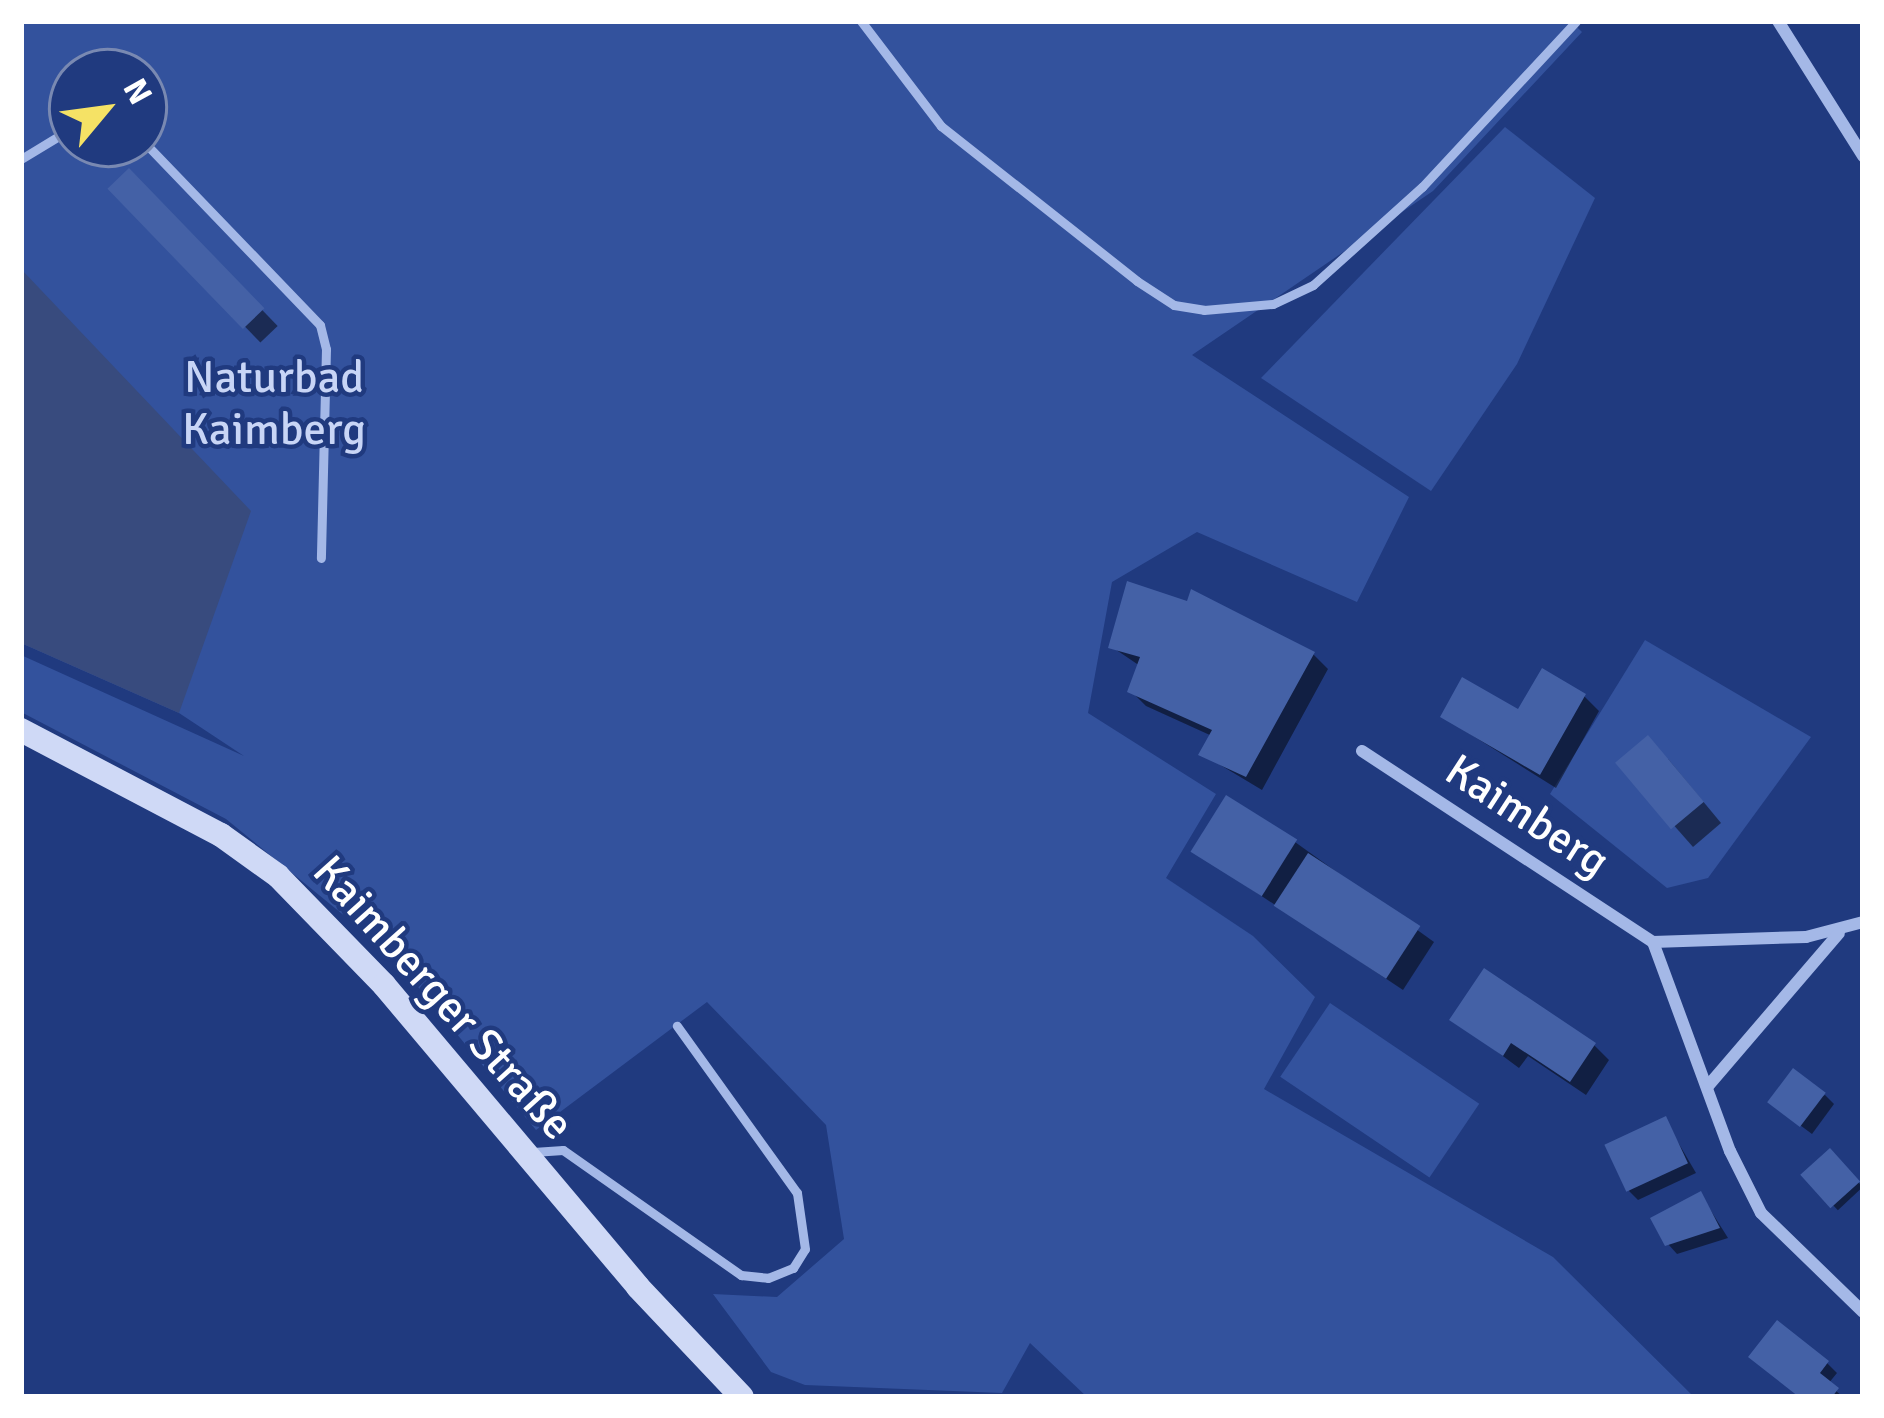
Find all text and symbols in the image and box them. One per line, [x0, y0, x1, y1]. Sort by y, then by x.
north arrow [48, 48, 168, 168]
text: N [114, 72, 161, 112]
park label: Naturbad Kaimberg [182, 351, 366, 457]
street label: Kaimberg [1435, 743, 1619, 889]
street label: Kaimberger Straße [301, 845, 585, 1151]

